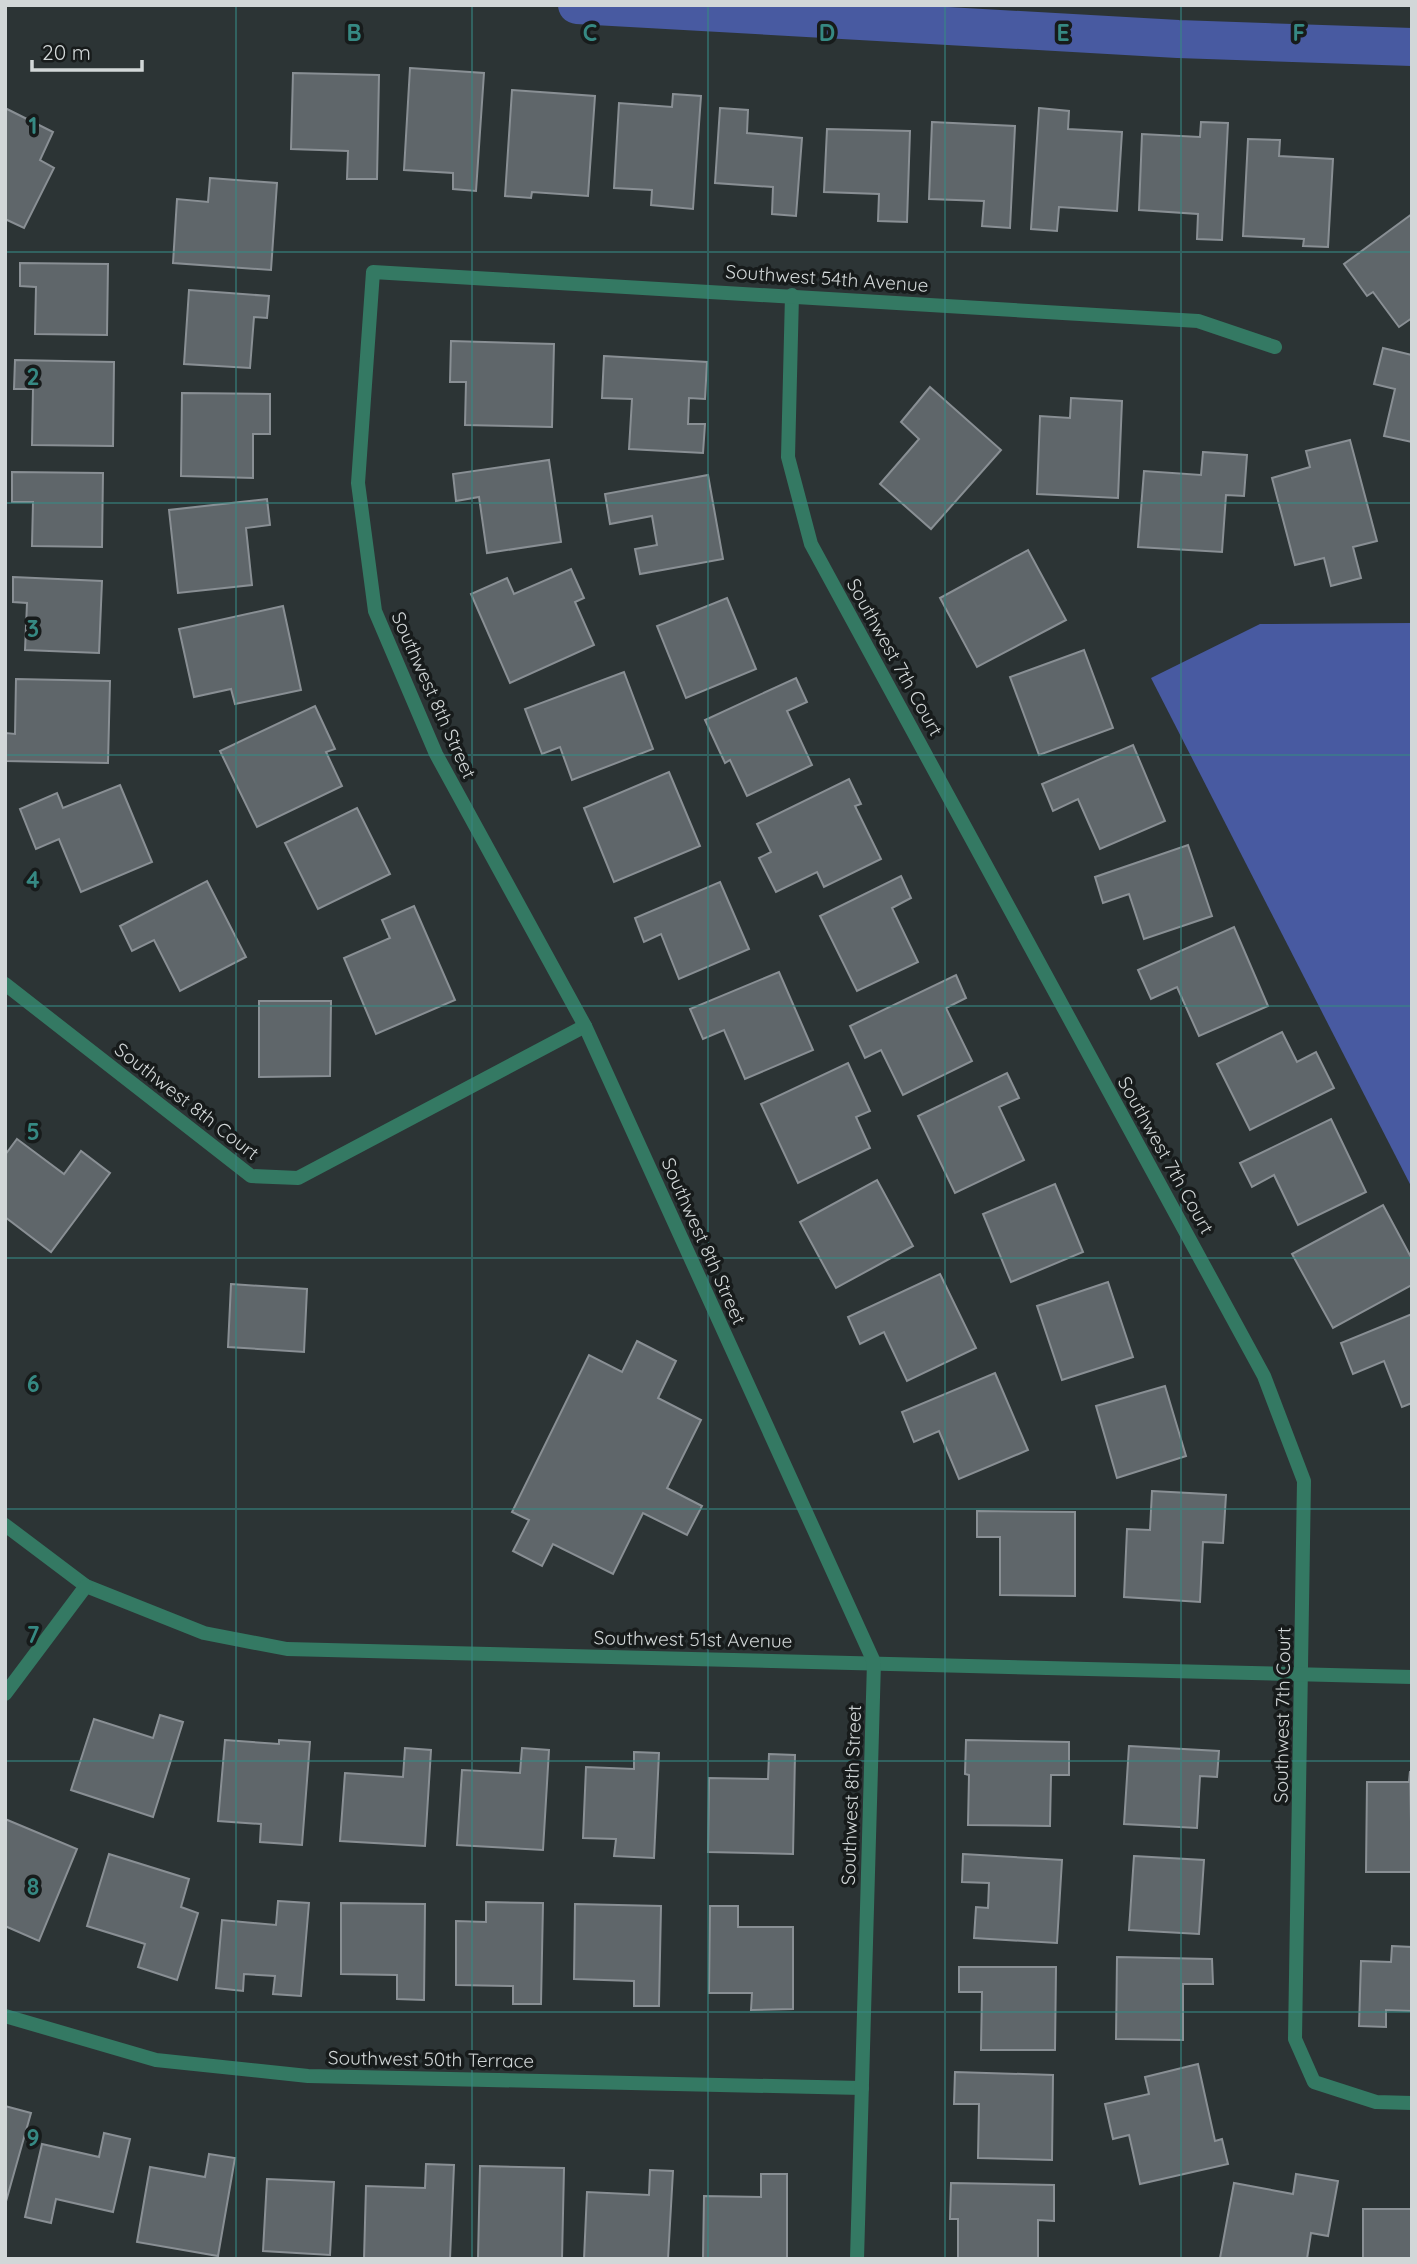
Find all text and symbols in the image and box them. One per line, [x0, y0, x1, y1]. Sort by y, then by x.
text: B [346, 18, 362, 47]
text: C [583, 18, 597, 47]
text: D [819, 18, 835, 47]
text: E [1056, 18, 1070, 47]
text: F [1293, 18, 1305, 47]
scale bar [32, 28, 142, 72]
text: 20 m [42, 39, 91, 65]
text: 1 [29, 111, 37, 140]
street label: Southwest 54th Avenue [725, 259, 929, 297]
text: 2 [26, 362, 40, 391]
street label: Southwest 7th Court [842, 574, 948, 740]
street label: Southwest 8th Street [386, 608, 482, 782]
text: 3 [27, 614, 39, 643]
text: 4 [26, 865, 40, 894]
street label: Southwest 8th Court [110, 1037, 264, 1165]
street label: Southwest 7th Court [1113, 1072, 1219, 1238]
text: 5 [26, 1117, 40, 1146]
street label: Southwest 8th Street [656, 1154, 752, 1328]
text: 6 [27, 1369, 39, 1398]
text: 7 [27, 1620, 40, 1649]
street label: Southwest 51st Avenue [593, 1625, 793, 1653]
street label: Southwest 7th Court [1268, 1627, 1296, 1803]
street label: Southwest 8th Street [836, 1704, 866, 1886]
text: 8 [27, 1872, 39, 1901]
street label: Southwest 50th Terrace [328, 2045, 534, 2073]
text: 9 [26, 2123, 40, 2152]

